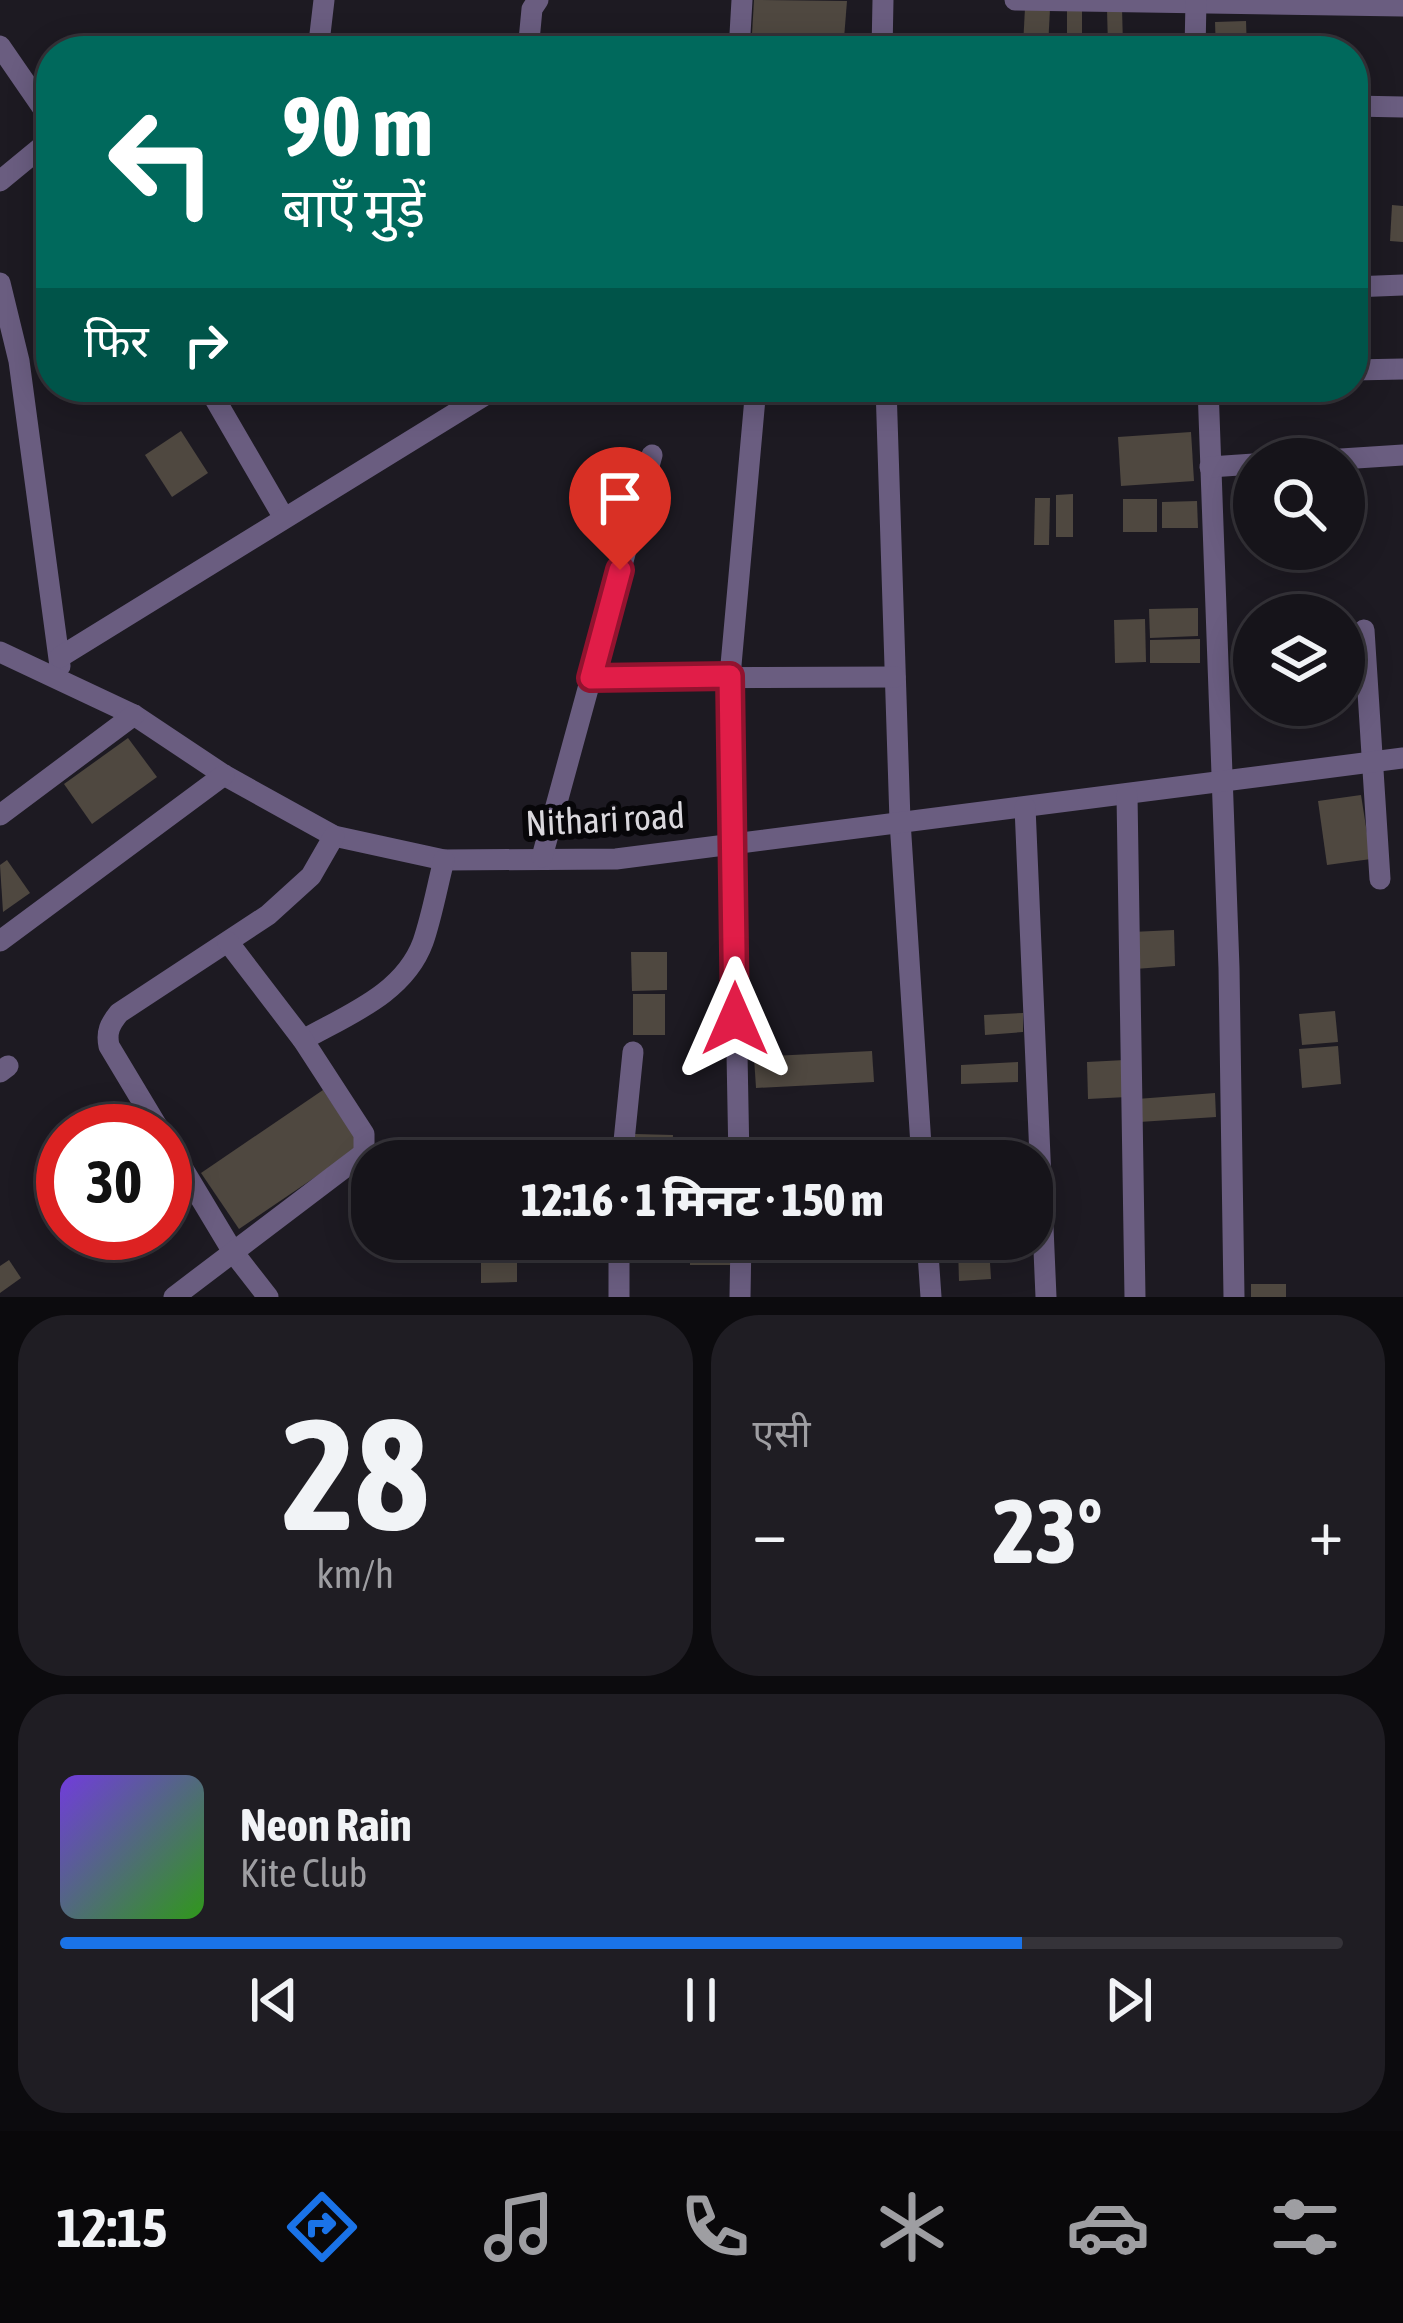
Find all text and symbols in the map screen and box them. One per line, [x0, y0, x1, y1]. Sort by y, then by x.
text: 90 m [282, 78, 433, 174]
icon: left [84, 84, 240, 240]
text: बाएँ मुड़ें [282, 177, 425, 238]
icon: right [173, 312, 239, 378]
text: फिर [84, 315, 149, 367]
map controls [1233, 438, 1365, 726]
button: search [1233, 438, 1365, 570]
pin [569, 447, 671, 570]
icon: arrive [587, 465, 653, 531]
button: layers [1233, 594, 1365, 726]
street label: Nithari road [524, 794, 686, 844]
position arrow [672, 956, 798, 1082]
speed limit sign: 30 [36, 1104, 192, 1260]
text: 12:16 · 1 मिनट · 150 m [521, 1174, 883, 1226]
text: 28 [282, 1384, 429, 1563]
text: एसी [753, 1411, 811, 1455]
text: 23° [993, 1479, 1102, 1582]
text: − [753, 1493, 787, 1569]
text: + [1309, 1493, 1343, 1569]
text: km/h [317, 1552, 394, 1596]
text: Neon Rain [240, 1799, 412, 1851]
text: Kite Club [240, 1851, 367, 1895]
icon: previous [241, 1967, 307, 2033]
icon: pause [668, 1967, 734, 2033]
icon: next [1096, 1967, 1162, 2033]
icon: directions [280, 2185, 364, 2269]
icon: music [477, 2185, 561, 2269]
icon: phone [673, 2185, 757, 2269]
icon: climate [870, 2185, 954, 2269]
icon: car [1066, 2185, 1150, 2269]
icon: filters [1263, 2185, 1347, 2269]
text: 12:15 [56, 2197, 167, 2258]

